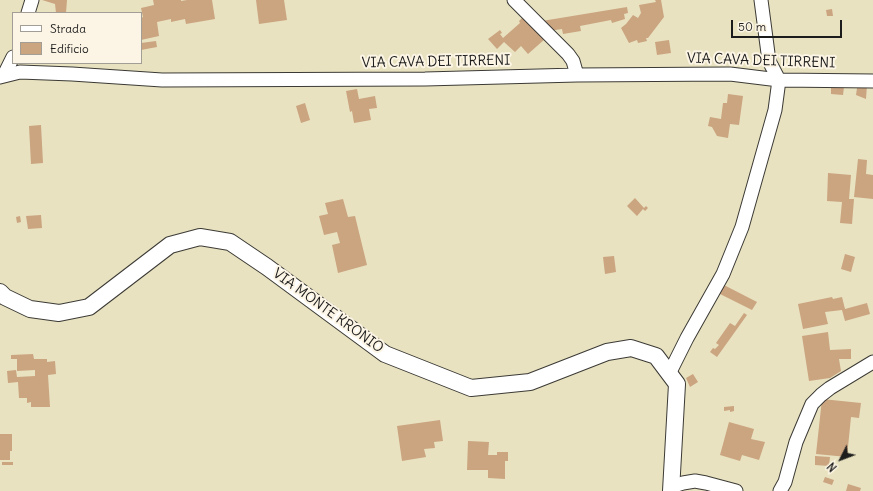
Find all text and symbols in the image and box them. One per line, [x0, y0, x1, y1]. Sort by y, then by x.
legend [12, 12, 142, 64]
scale bar [733, 12, 844, 38]
text: 50 m [738, 19, 766, 34]
text: Strada [50, 21, 86, 36]
text: Edificio [50, 41, 89, 56]
street label: VIA CAVA DEI TIRRENI [687, 50, 835, 72]
street label: VIA CAVA DEI TIRRENI [362, 52, 510, 72]
street label: VIA MONTE KRONIO [269, 265, 387, 357]
north arrow [821, 439, 861, 479]
text: N [824, 460, 840, 475]

